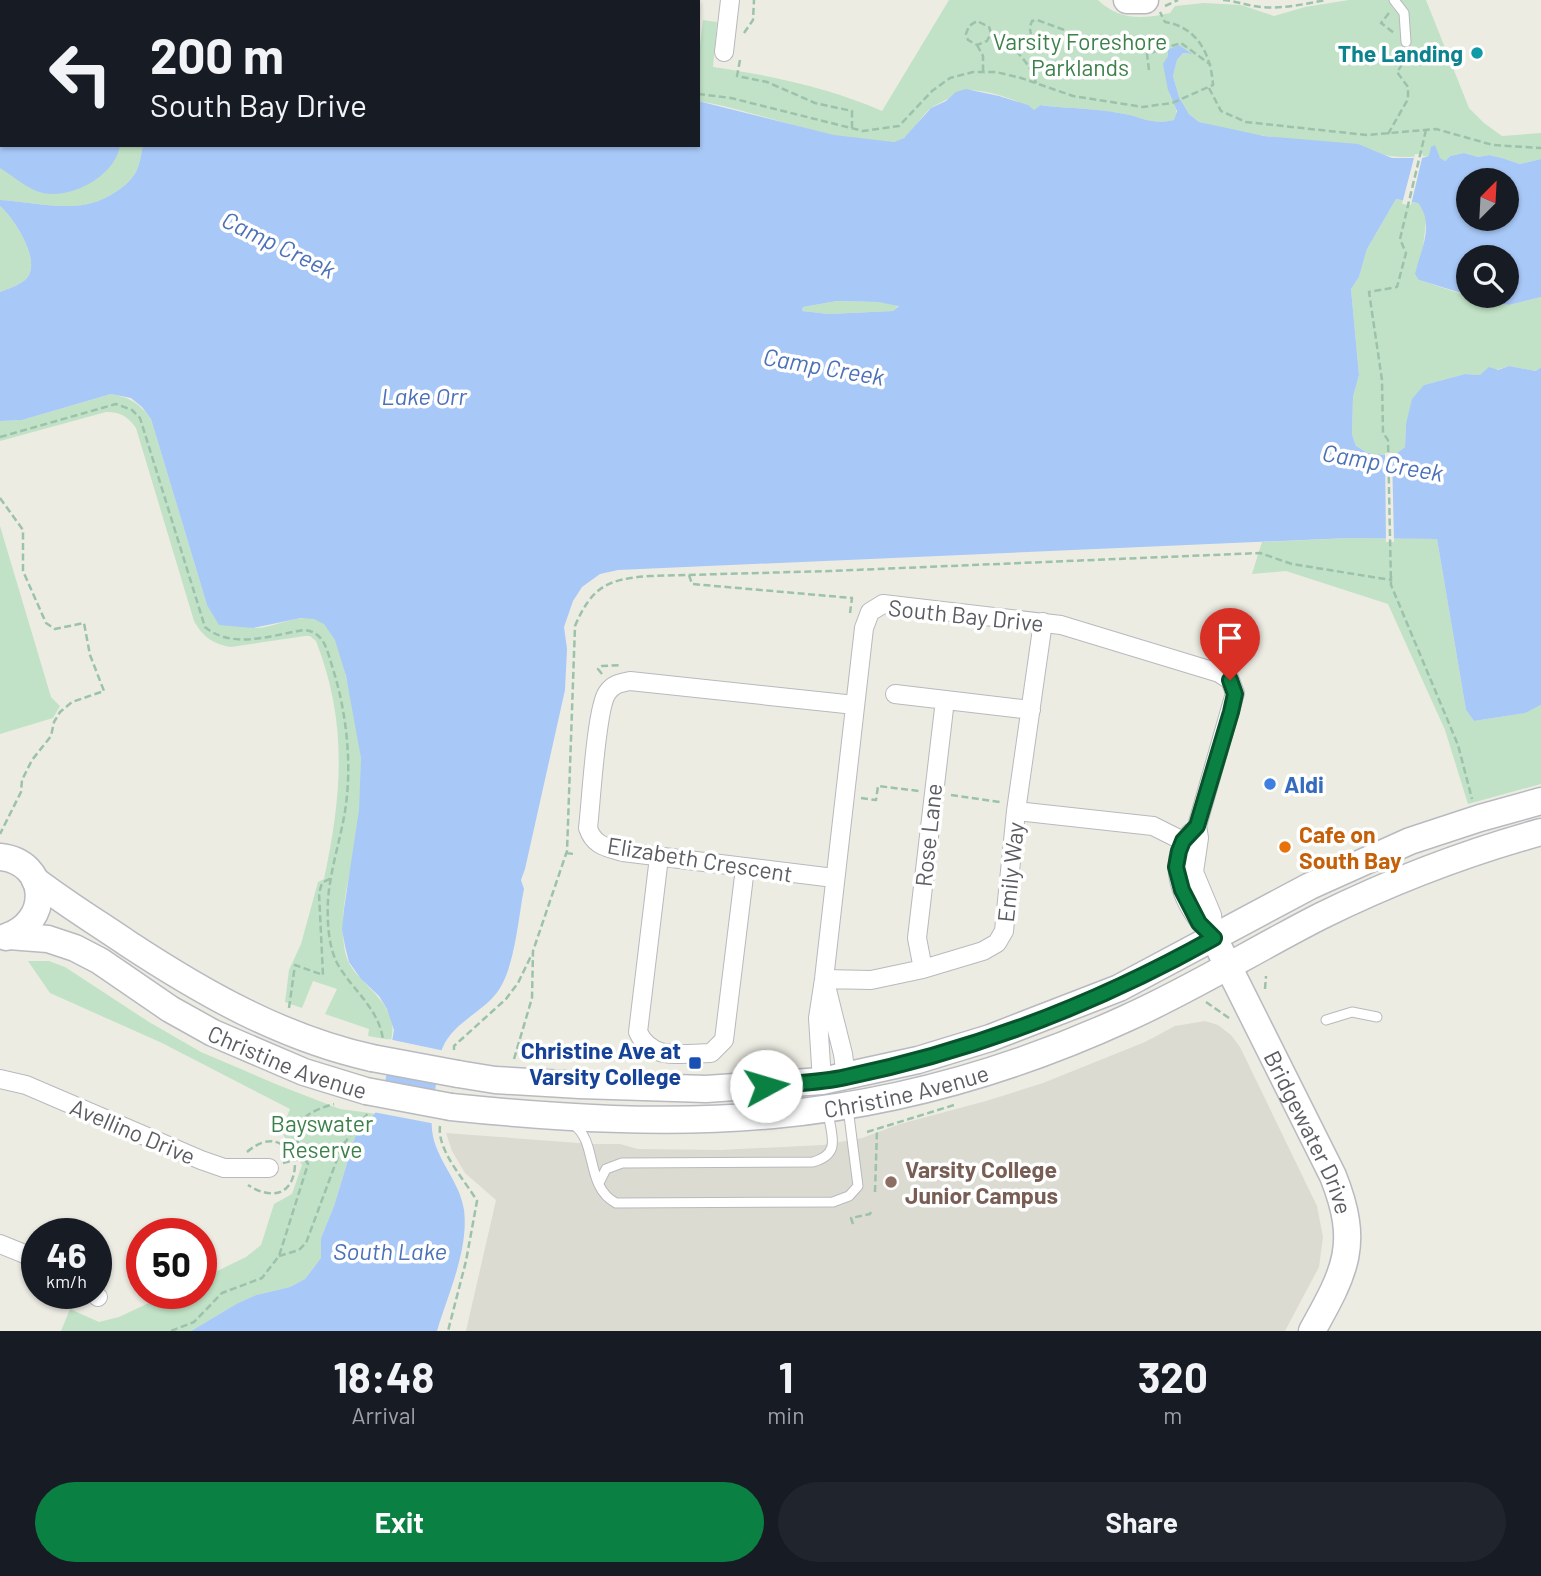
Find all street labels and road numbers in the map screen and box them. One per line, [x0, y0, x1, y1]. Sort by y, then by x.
street label: South Bay Drive [887, 593, 1045, 637]
street label: Rose Lane [909, 782, 947, 888]
street label: Emily Way [991, 820, 1029, 923]
street label: Elizabeth Crescent [605, 831, 795, 887]
street label: Christine Avenue [204, 1019, 370, 1104]
street label: Bridgewater Drive [1258, 1046, 1358, 1217]
street label: Christine Avenue [822, 1058, 992, 1123]
street label: Avellino Drive [66, 1092, 200, 1170]

